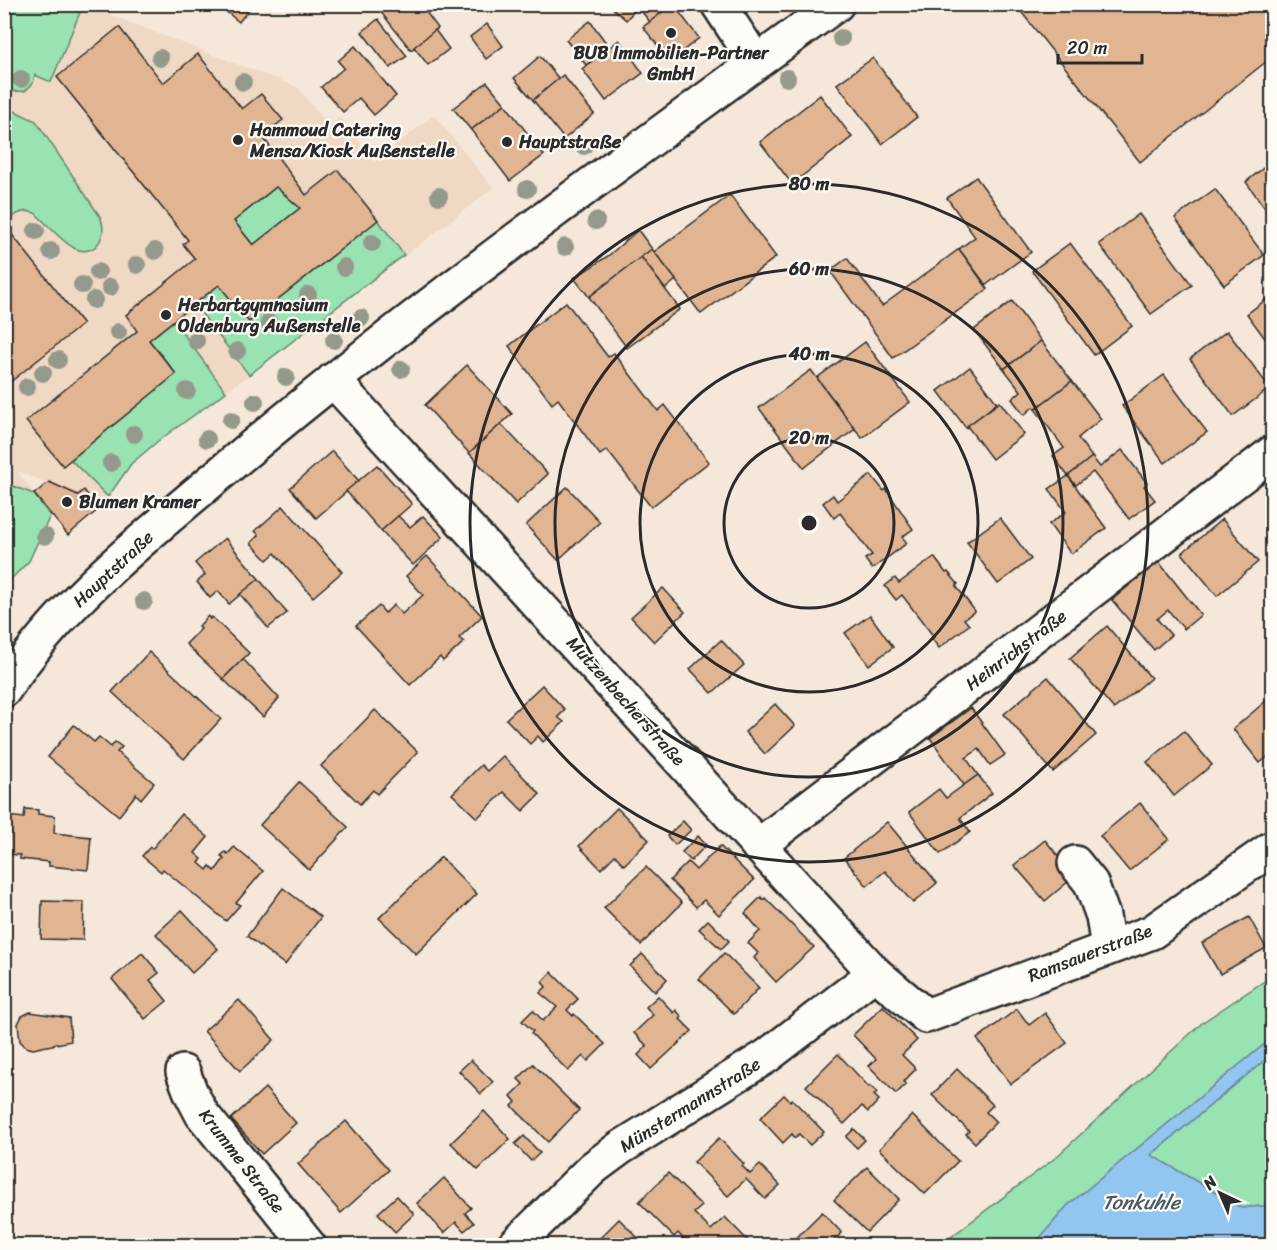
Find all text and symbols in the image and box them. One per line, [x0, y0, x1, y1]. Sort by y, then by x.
marker: BUB Immobilien-Partner GmbH [664, 26, 678, 40]
scale bar [1058, 27, 1142, 65]
text: 20 m [1067, 32, 1107, 64]
place label: BUB Immobilien-Partner GmbH [574, 37, 770, 90]
place label: Hammoud Catering Mensa/Kiosk Außenstelle [249, 114, 455, 167]
place label: Hauptstraße [518, 126, 622, 158]
marker: Hammoud Catering Mensa/Kiosk Außenstelle [231, 133, 245, 147]
marker: Hauptstraße [500, 135, 514, 149]
text: 80 m [788, 168, 830, 200]
text: 60 m [788, 253, 829, 285]
place label: Herbartgymnasium Oldenburg Außenstelle [177, 289, 361, 342]
marker: Herbartgymnasium Oldenburg Außenstelle [159, 308, 173, 322]
text: 40 m [787, 338, 830, 370]
text: 20 m [788, 422, 829, 454]
place label: Blumen Kramer [79, 486, 202, 518]
marker: Blumen Kramer [60, 495, 74, 509]
centre of rings [799, 513, 819, 533]
street label: Hauptstraße [65, 522, 161, 616]
street label: Heinrichstraße [958, 601, 1074, 699]
street label: Mutzenbecherstraße [558, 628, 694, 774]
street label: Ramsauerstraße [1023, 914, 1157, 991]
street label: Münstermannstraße [613, 1048, 767, 1162]
street label: Krumme Straße [190, 1101, 294, 1221]
north arrow [1190, 1163, 1250, 1223]
text: N [1195, 1168, 1225, 1198]
water label: Tonkuhle [1102, 1185, 1182, 1220]

